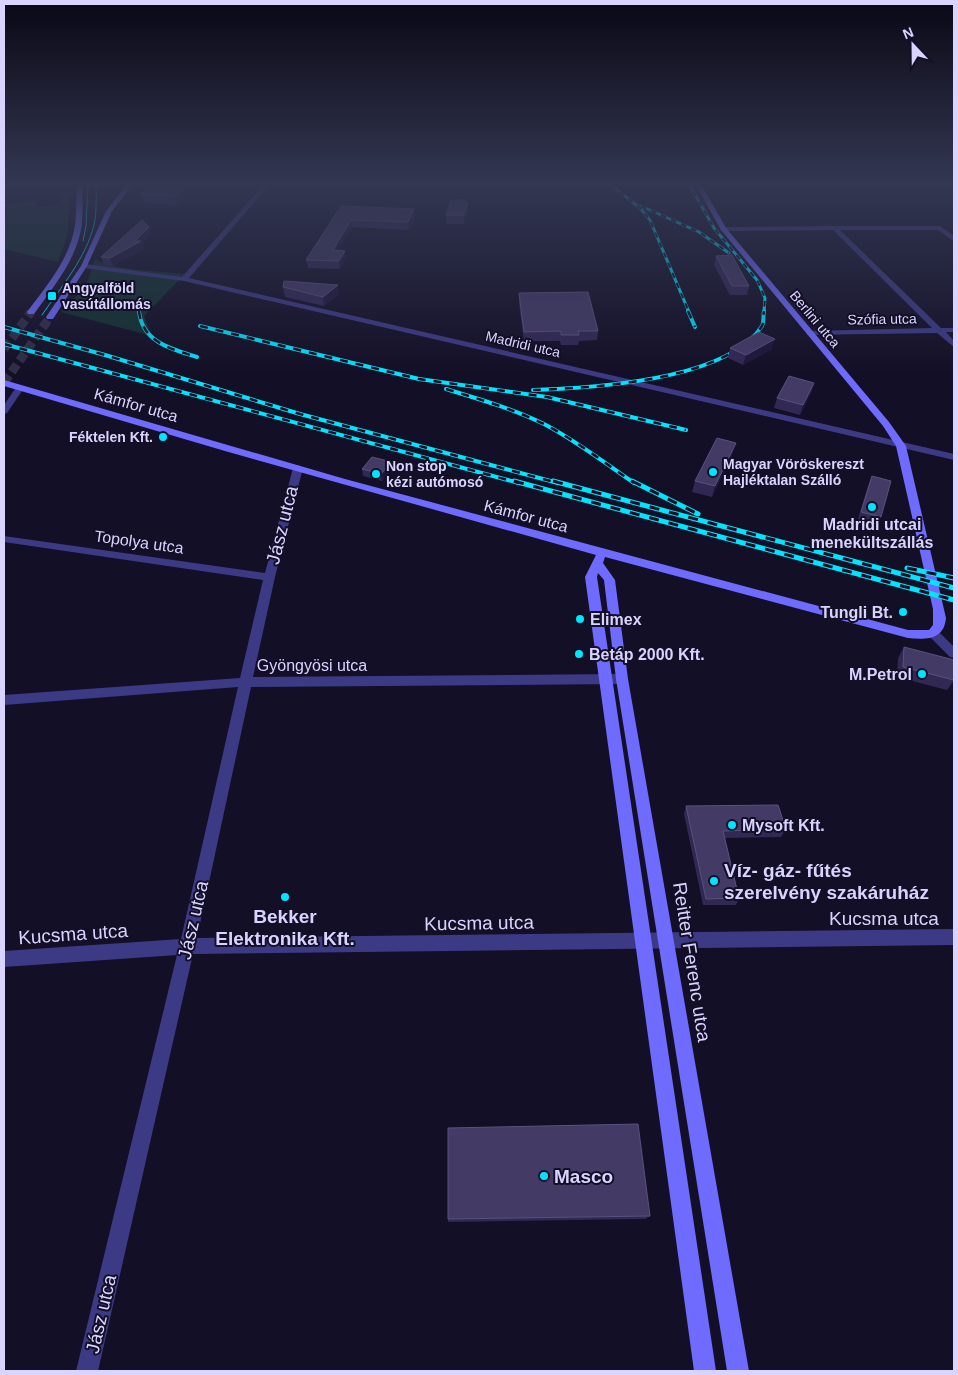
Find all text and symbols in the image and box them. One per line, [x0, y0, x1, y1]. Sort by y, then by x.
north arrow [888, 20, 938, 70]
text: N [900, 24, 916, 42]
place label: Angyalföld vasútállomás [62, 280, 151, 312]
street label: Berlini utca [787, 287, 844, 351]
marker: Angyalföld vasútállomás [46, 290, 58, 302]
street label: Szófia utca [847, 310, 917, 328]
street label: Madridi utca [484, 328, 562, 360]
street label: Kámfor utca [92, 385, 180, 425]
place label: Féktelen Kft. [69, 429, 153, 445]
marker: Féktelen Kft. [157, 431, 169, 443]
place label: Magyar Vöröskereszt Hajléktalan Szálló [723, 456, 864, 488]
place label: Non stop kézi autómosó [386, 458, 483, 490]
marker: Magyar Vöröskereszt Hajléktalan Szálló [707, 466, 719, 478]
marker: Non stop kézi autómosó [370, 468, 382, 480]
street label: Jász utca [262, 483, 302, 566]
street label: Kámfor utca [482, 497, 570, 535]
marker: Madridi utcai menekültszállás [866, 501, 878, 513]
place label: Madridi utcai menekültszállás [811, 516, 933, 551]
street label: Topolya utca [93, 527, 185, 557]
place label: Tungli Bt. [820, 604, 893, 621]
marker: Tungli Bt. [897, 606, 909, 618]
place label: Elimex [590, 611, 642, 628]
marker: Elimex [574, 613, 586, 625]
place label: Betáp 2000 Kft. [589, 646, 705, 663]
marker: Betáp 2000 Kft. [573, 648, 585, 660]
street label: Gyöngyösi utca [257, 657, 367, 674]
place label: M.Petrol [849, 666, 912, 683]
marker: M.Petrol [916, 668, 928, 680]
place label: Mysoft Kft. [742, 817, 825, 834]
marker: Mysoft Kft. [726, 819, 738, 831]
place label: Víz- gáz- fűtés szerelvény szakáruház [724, 860, 929, 903]
marker: Víz- gáz- fűtés szerelvény szakáruház [708, 875, 720, 887]
street label: Jász utca [174, 878, 212, 961]
street label: Reitter Ferenc utca [669, 881, 715, 1044]
marker: Bekker Elektronika Kft. [279, 891, 291, 903]
place label: Bekker Elektronika Kft. [215, 906, 355, 949]
street label: Kucsma utca [829, 908, 939, 929]
street label: Kucsma utca [424, 912, 535, 934]
street label: Kucsma utca [17, 920, 129, 948]
place label: Masco [554, 1166, 613, 1187]
marker: Masco [538, 1170, 550, 1182]
street label: Jász utca [82, 1272, 120, 1355]

